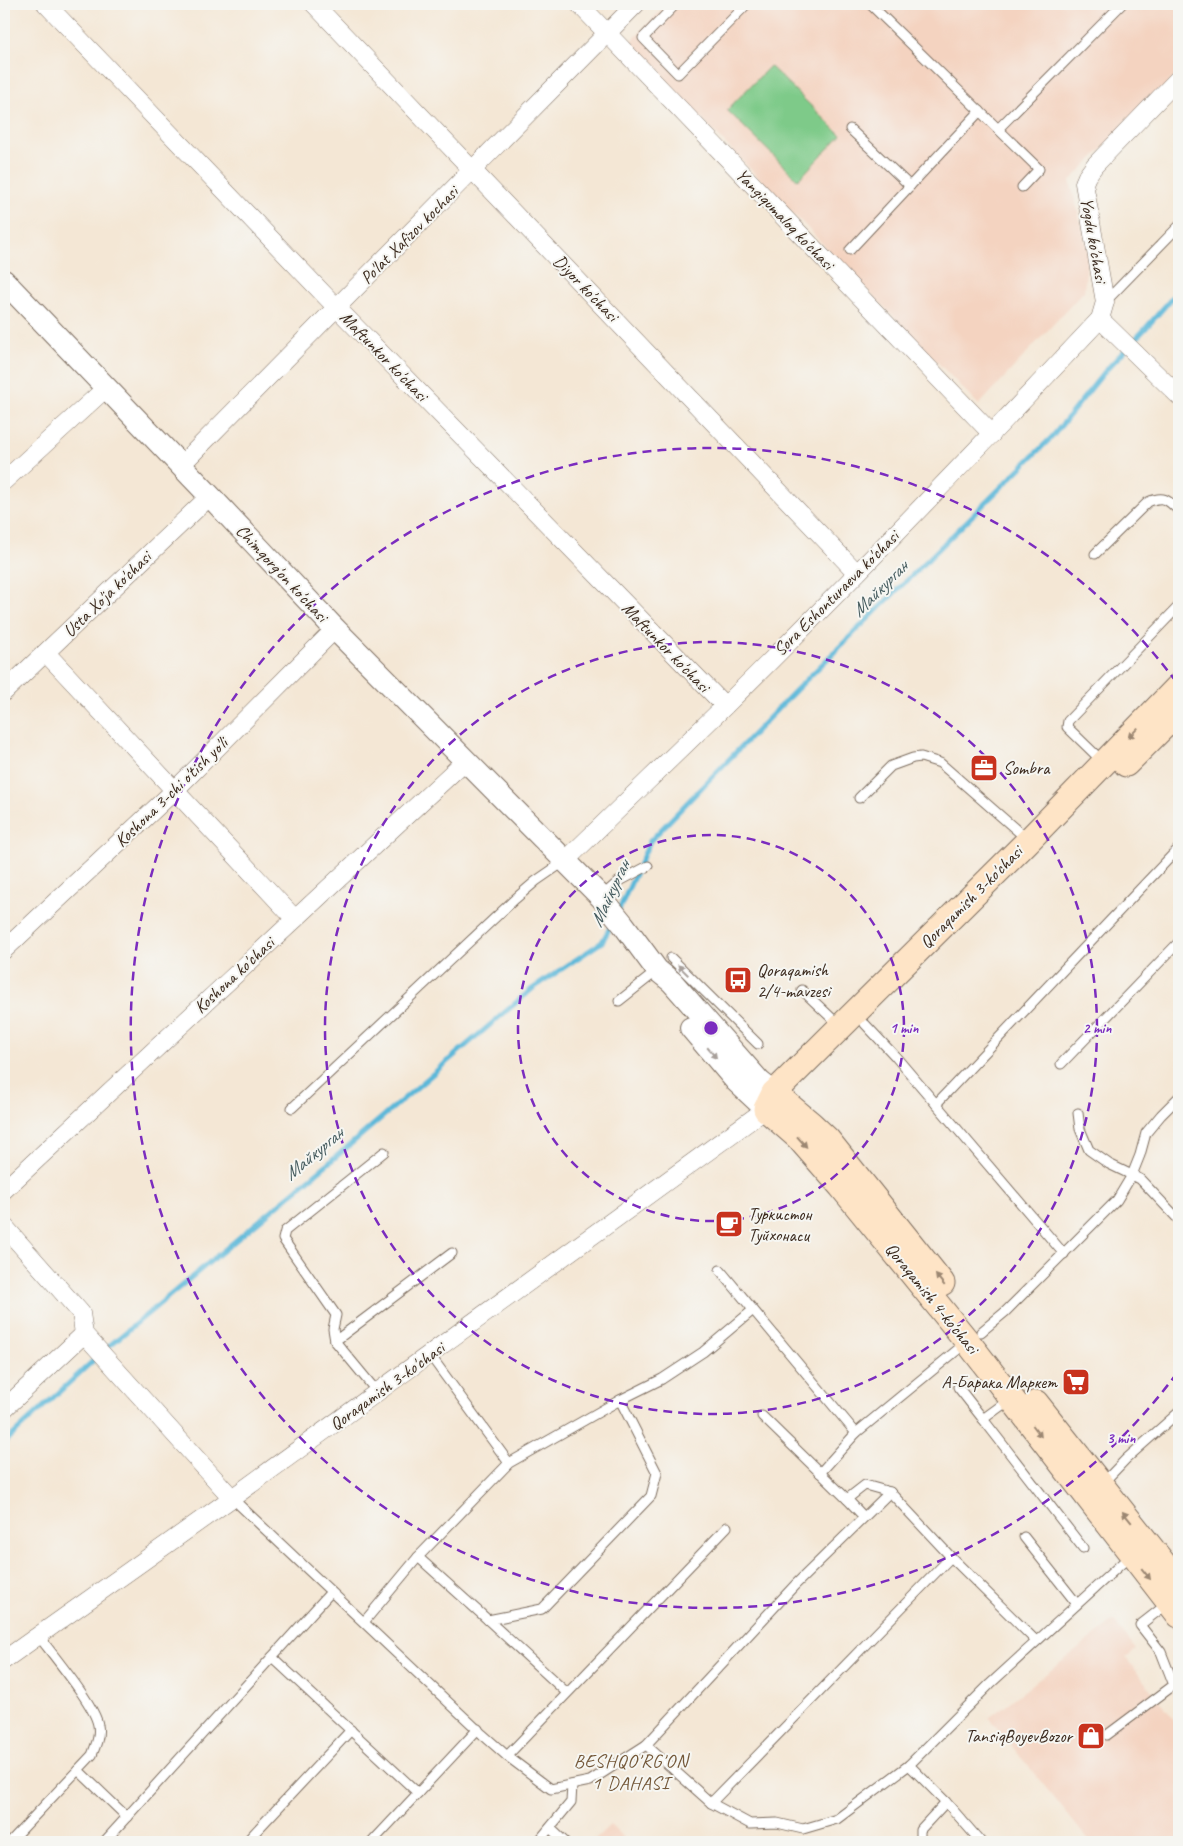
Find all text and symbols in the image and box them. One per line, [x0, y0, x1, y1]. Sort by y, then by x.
street label: Yangiqumaloq ko'chasi [731, 164, 841, 276]
street label: Po'lat Xafizov kochasi [355, 180, 464, 289]
street label: Yogdu ko'chasi [1076, 196, 1113, 287]
street label: Diyor ko'chasi [549, 250, 625, 328]
street label: Maftunkor ko'chasi [335, 306, 434, 408]
street label: Chimqorg'on ko'chasi [231, 520, 335, 628]
street label: Sora Eshonturaeva ko'chasi [769, 524, 905, 660]
street label: Usta Xo'ja ko'chasi [58, 545, 158, 641]
water label: Майкурган [846, 553, 915, 622]
street label: Maftunkor ko'chasi [617, 597, 716, 699]
one-way arrow [1127, 727, 1139, 739]
street label: Koshona 3-chi o'tish yo'li [110, 731, 234, 852]
office icon: Sombra [969, 753, 999, 783]
place label: Sombra [1003, 757, 1051, 779]
street label: Qoraqamish 3-ko'chasi [915, 839, 1029, 953]
water label: Майкурган [584, 854, 637, 930]
street label: Koshona ko'chasi [189, 930, 281, 1018]
place label: Qoraqamish 2/4-mavzesi [757, 959, 833, 1002]
one-way arrow [678, 965, 690, 977]
bus stop icon: Qoraqamish 2/4-mavzesi [723, 965, 753, 995]
centre of rings [702, 1019, 720, 1037]
text: 1 min [890, 1019, 919, 1038]
text: 2 min [1083, 1019, 1112, 1038]
one-way arrow [707, 1046, 718, 1059]
water label: Майкурган [279, 1120, 351, 1186]
one-way arrow [796, 1136, 808, 1148]
place label: Туркистон Туйхонаси [748, 1203, 813, 1246]
cafe icon: Туркистон Туйхонаси [714, 1209, 744, 1239]
street label: Qoraqamish 4-ko'chasi [881, 1238, 985, 1360]
one-way arrow [934, 1274, 945, 1287]
street label: Qoraqamish 3-ko'chasi [325, 1335, 451, 1435]
supermarket icon: А-Барака Маркет [1061, 1367, 1091, 1397]
place label: А-Барака Маркет [942, 1371, 1058, 1393]
one-way arrow [1032, 1424, 1042, 1438]
text: 3 min [1107, 1429, 1136, 1448]
one-way arrow [1122, 1511, 1132, 1524]
one-way arrow [1141, 1567, 1152, 1580]
shop icon: TansiqBoyevBozor [1076, 1721, 1106, 1751]
place label: TansiqBoyevBozor [965, 1725, 1075, 1747]
district label: BESHQO'RG'ON 1 DAHASI [574, 1749, 690, 1795]

